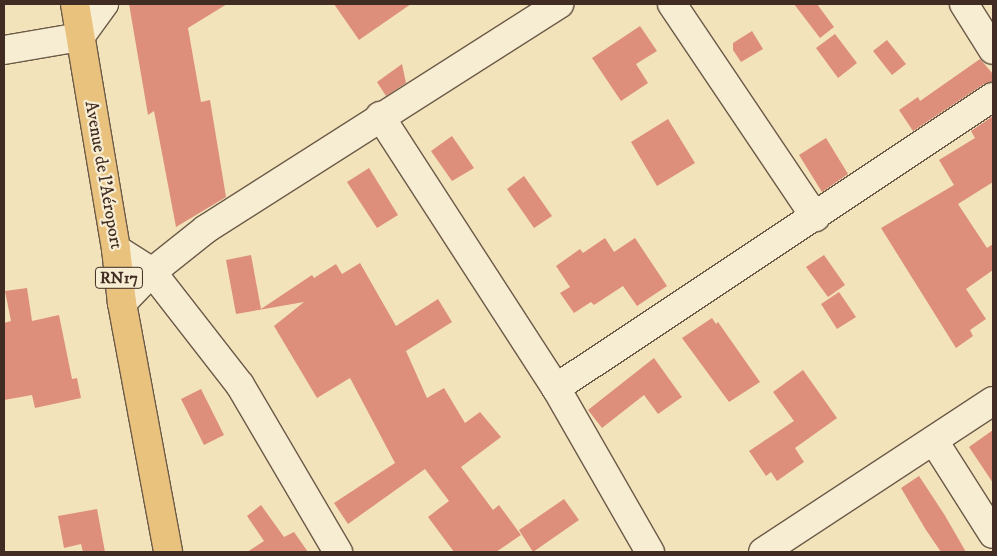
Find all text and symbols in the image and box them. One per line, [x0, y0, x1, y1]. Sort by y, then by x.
street label: Avenue de l'Aéroport [79, 99, 127, 251]
road number: RN17 [94, 264, 144, 292]

